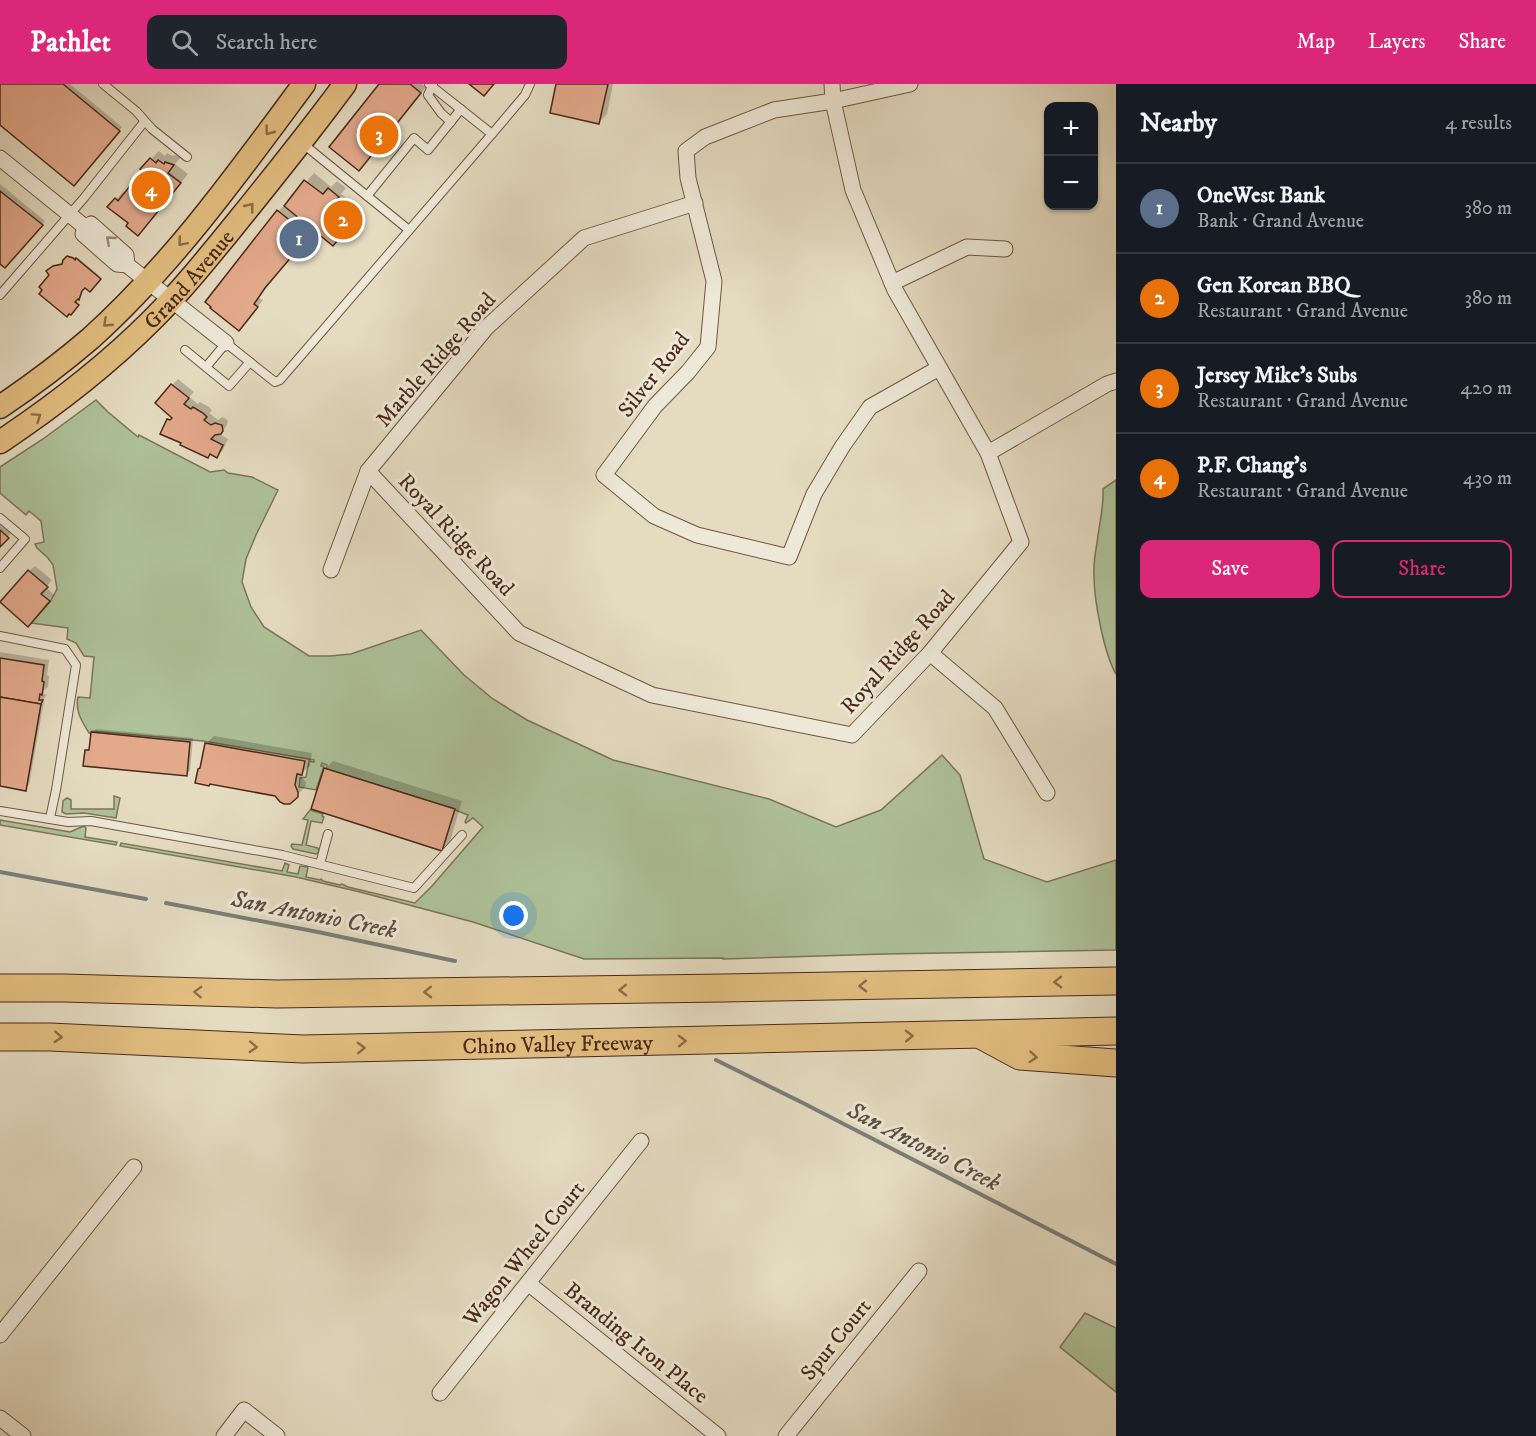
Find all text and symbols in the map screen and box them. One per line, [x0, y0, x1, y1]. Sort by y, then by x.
search box [147, 15, 567, 69]
text: Pathlet [30, 25, 111, 60]
icon: search [168, 26, 201, 59]
text: Search here [216, 29, 317, 56]
text: Map [1296, 29, 1335, 55]
text: Layers [1368, 29, 1426, 55]
text: Share [1459, 29, 1506, 55]
map controls [1044, 102, 1098, 210]
button: + [1044, 102, 1098, 156]
text: Nearby [1140, 107, 1217, 140]
text: 4 results [1445, 111, 1512, 136]
pin: 3 [360, 112, 398, 158]
one-way arrow [265, 124, 276, 135]
button: − [1044, 156, 1098, 210]
pin: 4 [132, 168, 170, 212]
text: OneWest Bank [1197, 182, 1325, 209]
text: 1 [1156, 196, 1163, 221]
text: 380 m [1464, 196, 1512, 221]
pin: 2 [324, 198, 362, 242]
one-way arrow [242, 202, 253, 213]
text: Bank · Grand Avenue [1197, 209, 1364, 234]
pin: 1 [280, 216, 318, 262]
street label: Grand Avenue [139, 225, 240, 336]
one-way arrow [178, 235, 189, 246]
one-way arrow [106, 237, 117, 248]
text: Gen Korean BBQ [1197, 272, 1351, 299]
text: 2 [1155, 286, 1164, 311]
text: 380 m [1464, 286, 1512, 311]
street label: Marble Ridge Road [370, 287, 502, 433]
text: Restaurant · Grand Avenue [1197, 299, 1408, 324]
one-way arrow [103, 316, 113, 327]
street label: Silver Road [613, 327, 696, 423]
text: Jersey Mike's Subs [1197, 362, 1357, 389]
text: 3 [1156, 376, 1163, 401]
text: 420 m [1461, 376, 1512, 401]
text: Restaurant · Grand Avenue [1197, 389, 1408, 414]
one-way arrow [31, 413, 42, 424]
text: P.F. Chang's [1197, 452, 1307, 479]
text: 4 [1154, 466, 1165, 491]
text: 430 m [1463, 466, 1512, 491]
street label: Royal Ridge Road [392, 468, 520, 602]
text: Restaurant · Grand Avenue [1197, 479, 1408, 504]
button: Save [1140, 540, 1320, 598]
button: Share [1332, 540, 1512, 598]
street label: Royal Ridge Road [835, 584, 961, 720]
water label: San Antonio Creek [228, 884, 399, 946]
your location [499, 901, 528, 930]
one-way arrow [1053, 976, 1062, 988]
one-way arrow [858, 980, 867, 992]
one-way arrow [618, 983, 627, 996]
one-way arrow [193, 985, 202, 998]
one-way arrow [423, 986, 432, 998]
street label: Chino Valley Freeway [462, 1029, 654, 1060]
one-way arrow [905, 1030, 914, 1042]
one-way arrow [54, 1031, 63, 1044]
one-way arrow [678, 1034, 687, 1047]
one-way arrow [249, 1040, 258, 1053]
one-way arrow [357, 1042, 366, 1054]
one-way arrow [1028, 1050, 1038, 1063]
water label: San Antonio Creek [841, 1095, 1005, 1198]
street label: Wagon Wheel Court [457, 1176, 591, 1333]
street label: Branding Iron Place [559, 1277, 714, 1410]
street label: Spur Court [795, 1294, 877, 1386]

